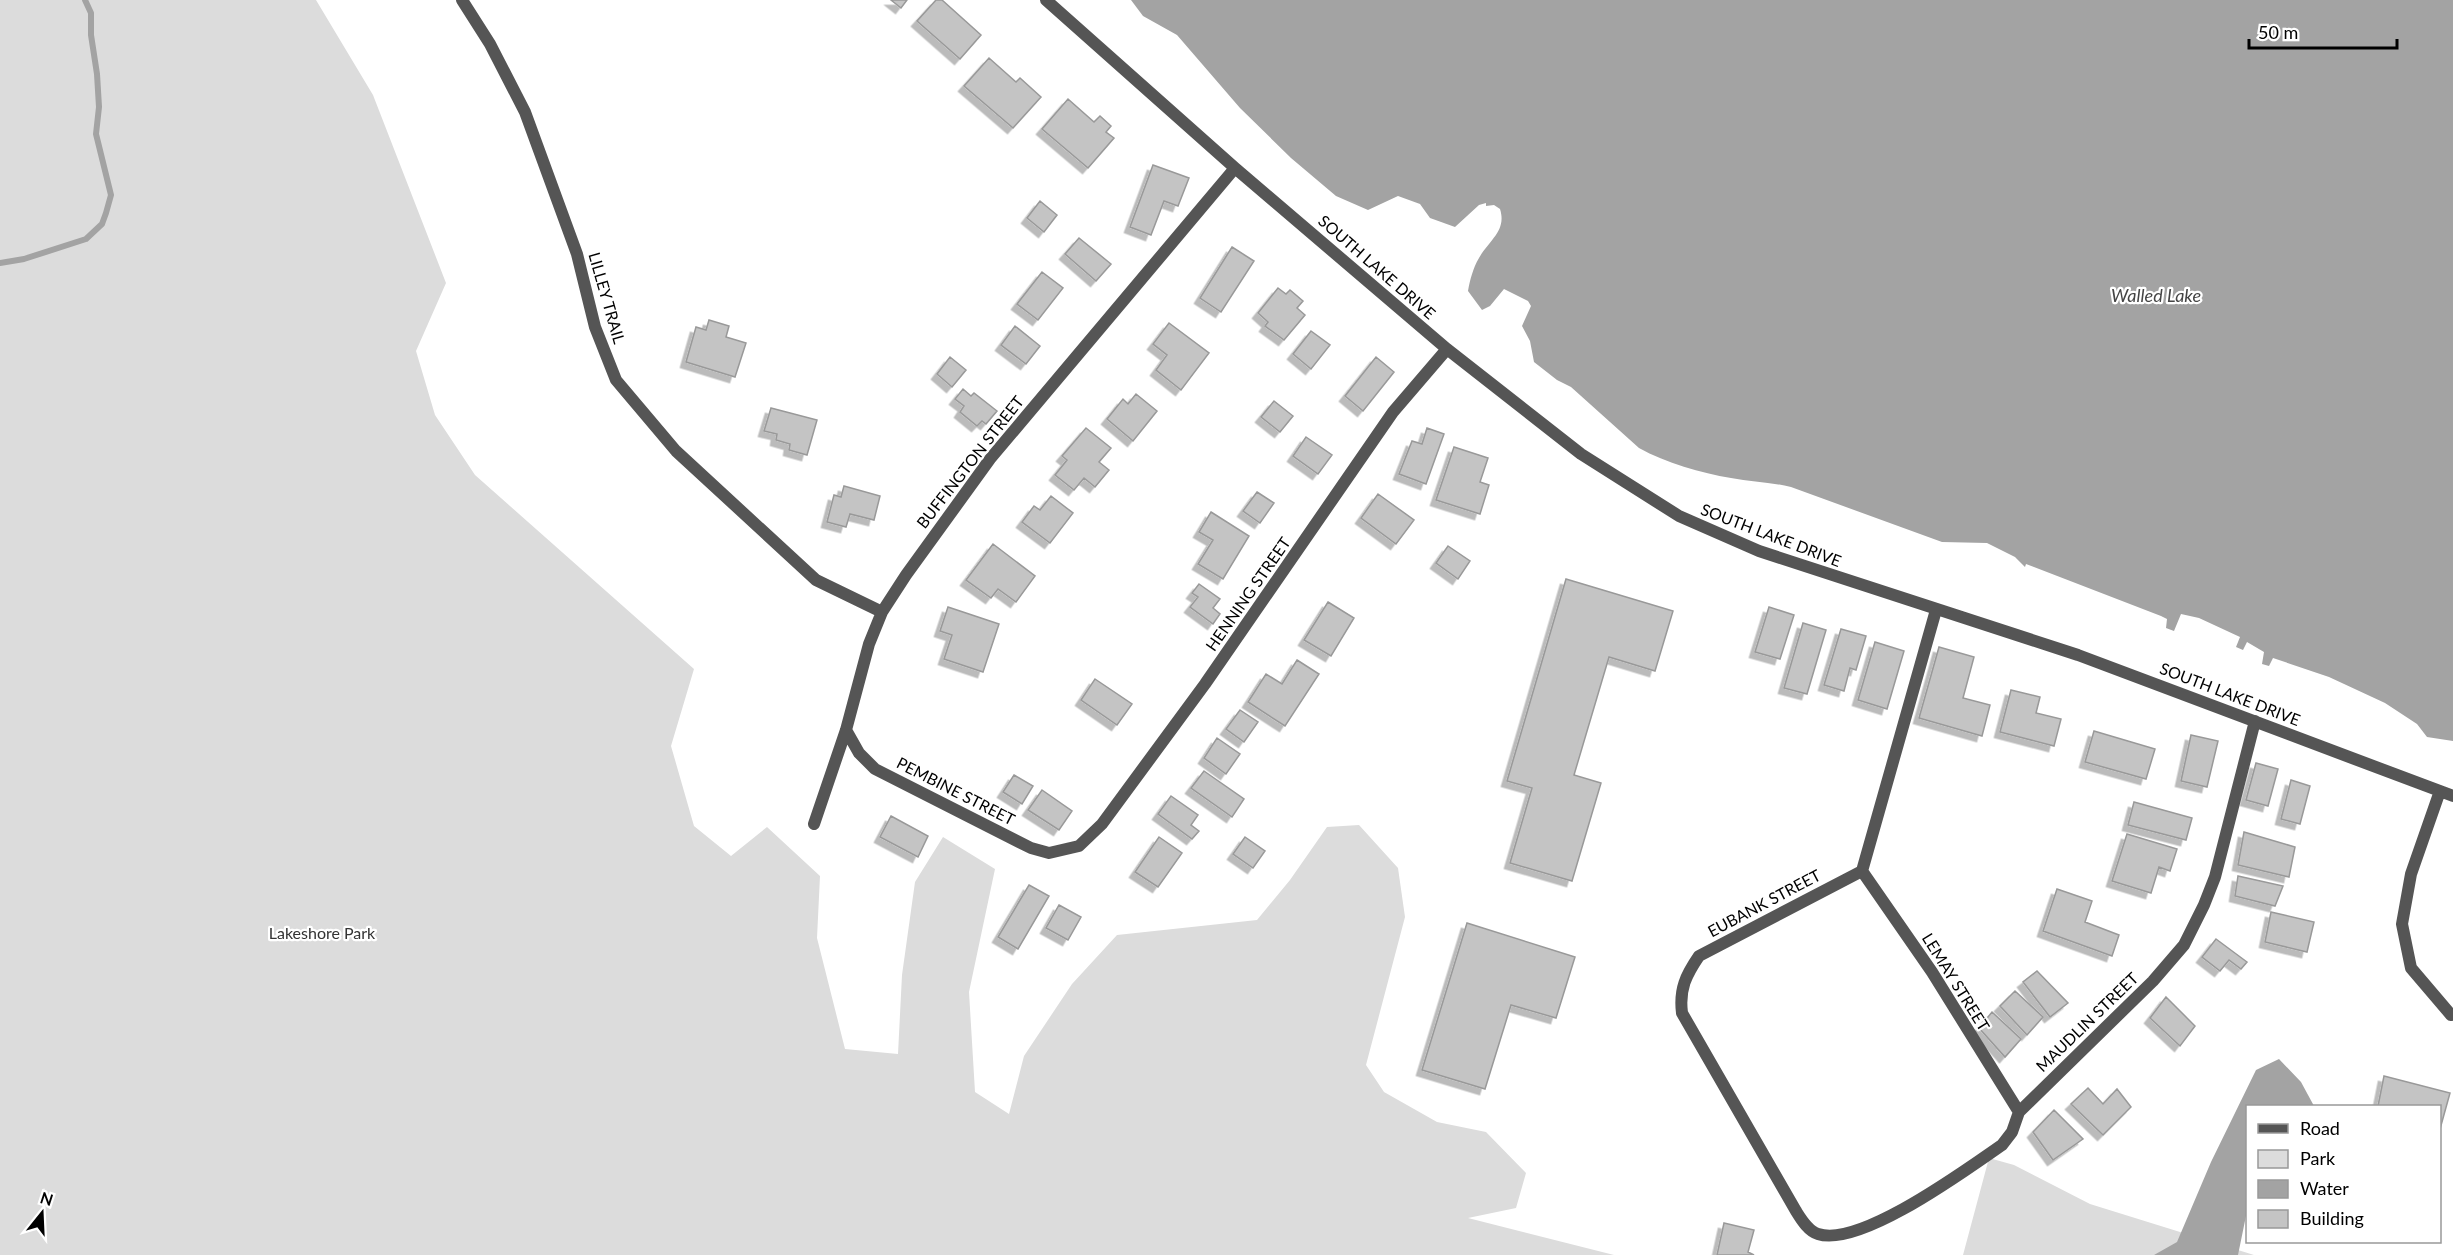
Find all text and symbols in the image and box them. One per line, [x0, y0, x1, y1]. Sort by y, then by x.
scale bar [2249, 12, 2398, 50]
text: 50 m [2258, 21, 2298, 43]
street label: SOUTH LAKE DRIVE [1315, 211, 1440, 323]
street label: LILLEY TRAIL [585, 250, 630, 346]
water label: Walled Lake [2111, 284, 2201, 306]
street label: BUFFINGTON STREET [912, 391, 1028, 532]
street label: SOUTH LAKE DRIVE [1698, 499, 1844, 570]
street label: HENNING STREET [1201, 533, 1294, 654]
street label: SOUTH LAKE DRIVE [2157, 658, 2303, 729]
street label: PEMBINE STREET [894, 753, 1019, 829]
street label: EUBANK STREET [1704, 865, 1824, 940]
park label: Lakeshore Park [269, 923, 376, 942]
street label: LEMAY STREET [1919, 929, 1994, 1035]
street label: MAUDLIN STREET [2032, 968, 2142, 1075]
legend [2246, 1105, 2441, 1243]
text: Road [2300, 1117, 2340, 1139]
text: Park [2300, 1147, 2336, 1169]
text: Water [2300, 1177, 2349, 1199]
north arrow [12, 1183, 72, 1243]
text: N [38, 1187, 56, 1209]
text: Building [2300, 1207, 2364, 1229]

